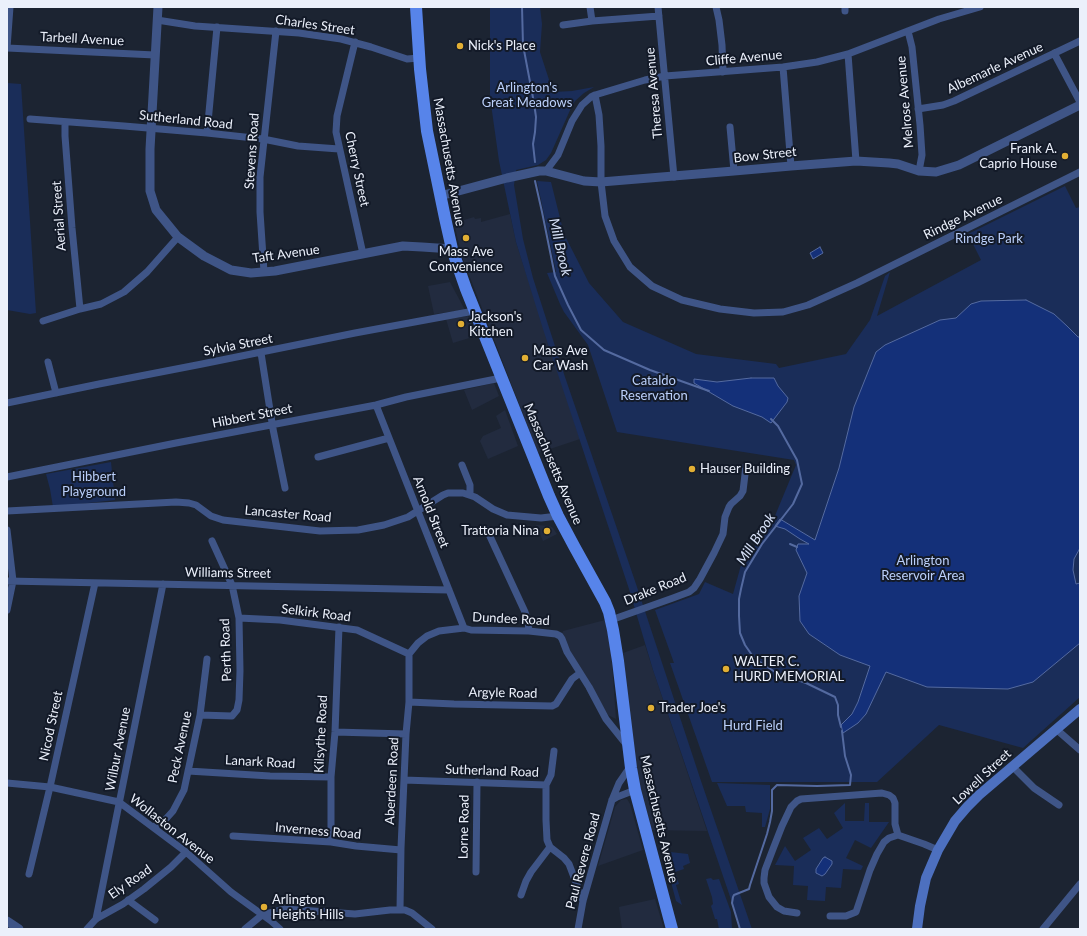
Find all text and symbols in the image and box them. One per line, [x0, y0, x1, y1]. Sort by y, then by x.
street label: Charles Street [274, 12, 356, 38]
street label: Tarbell Avenue [40, 29, 124, 49]
place label: Nick's Place [468, 38, 536, 54]
street label: Albemarle Avenue [944, 39, 1046, 97]
marker: Nick's Place [455, 41, 465, 51]
street label: Theresa Avenue [642, 47, 666, 139]
street label: Cliffe Avenue [705, 47, 783, 69]
street label: Melrose Avenue [893, 55, 917, 149]
park label: Arlington's Great Meadows [482, 80, 572, 111]
street label: Massachusetts Avenue [430, 97, 468, 227]
street label: Sutherland Road [138, 107, 234, 133]
street label: Stevens Road [242, 112, 262, 190]
street label: Cherry Street [341, 130, 373, 208]
place label: Frank A. Caprio House [979, 141, 1057, 172]
street label: Bow Street [733, 144, 797, 166]
marker: Frank A. Caprio House [1060, 151, 1070, 161]
street label: Aerial Street [49, 180, 69, 252]
street label: Rindge Avenue [921, 191, 1005, 243]
water label: Mill Brook [545, 216, 575, 278]
park label: Rindge Park [955, 231, 1023, 247]
marker: Mass Ave Convenience [461, 233, 471, 243]
street label: Taft Avenue [251, 242, 321, 266]
place label: Mass Ave Convenience [429, 244, 503, 275]
place label: Jackson's Kitchen [469, 309, 522, 340]
marker: Jackson's Kitchen [456, 319, 466, 329]
street label: Sylvia Street [202, 331, 274, 359]
place label: Mass Ave Car Wash [533, 343, 588, 374]
marker: Mass Ave Car Wash [520, 353, 530, 363]
park label: Cataldo Reservation [620, 373, 688, 404]
street label: Hibbert Street [211, 401, 293, 431]
street label: Massachusetts Avenue [520, 401, 586, 527]
place label: Hauser Building [700, 461, 790, 477]
marker: Hauser Building [687, 464, 697, 474]
park label: Hibbert Playground [62, 469, 126, 500]
street label: Arnold Street [410, 474, 452, 550]
street label: Lancaster Road [244, 502, 332, 526]
water label: Mill Brook [733, 510, 779, 568]
place label: Trattoria Nina [461, 523, 539, 539]
marker: Trattoria Nina [542, 526, 552, 536]
park label: Arlington Reservoir Area [881, 553, 965, 584]
street label: Williams Street [185, 564, 271, 582]
street label: Drake Road [621, 569, 689, 609]
street label: Selkirk Road [280, 601, 352, 625]
street label: Dundee Road [472, 609, 550, 629]
street label: Perth Road [217, 618, 235, 682]
place label: WALTER C. HURD MEMORIAL [734, 654, 844, 685]
marker: WALTER C. HURD MEMORIAL [721, 664, 731, 674]
street label: Argyle Road [468, 685, 538, 701]
street label: Nicod Street [36, 690, 66, 762]
street label: Kilsythe Road [311, 695, 331, 773]
place label: Trader Joe's [659, 700, 726, 716]
marker: Trader Joe's [646, 703, 656, 713]
street label: Wilbur Avenue [102, 706, 134, 792]
street label: Peck Avenue [165, 709, 195, 785]
park label: Hurd Field [723, 718, 783, 734]
street label: Aberdeen Road [382, 737, 402, 825]
street label: Lowell Street [950, 746, 1014, 808]
street label: Lanark Road [224, 752, 296, 772]
street label: Massachusetts Avenue [637, 754, 681, 884]
street label: Sutherland Road [445, 762, 539, 780]
street label: Wollaston Avenue [126, 791, 218, 867]
street label: Lorne Road [456, 795, 472, 859]
street label: Paul Revere Road [563, 811, 603, 911]
street label: Inverness Road [274, 819, 362, 843]
street label: Ely Road [105, 861, 155, 903]
place label: Arlington Heights Hills [272, 892, 344, 923]
marker: Arlington Heights Hills [259, 902, 269, 912]

